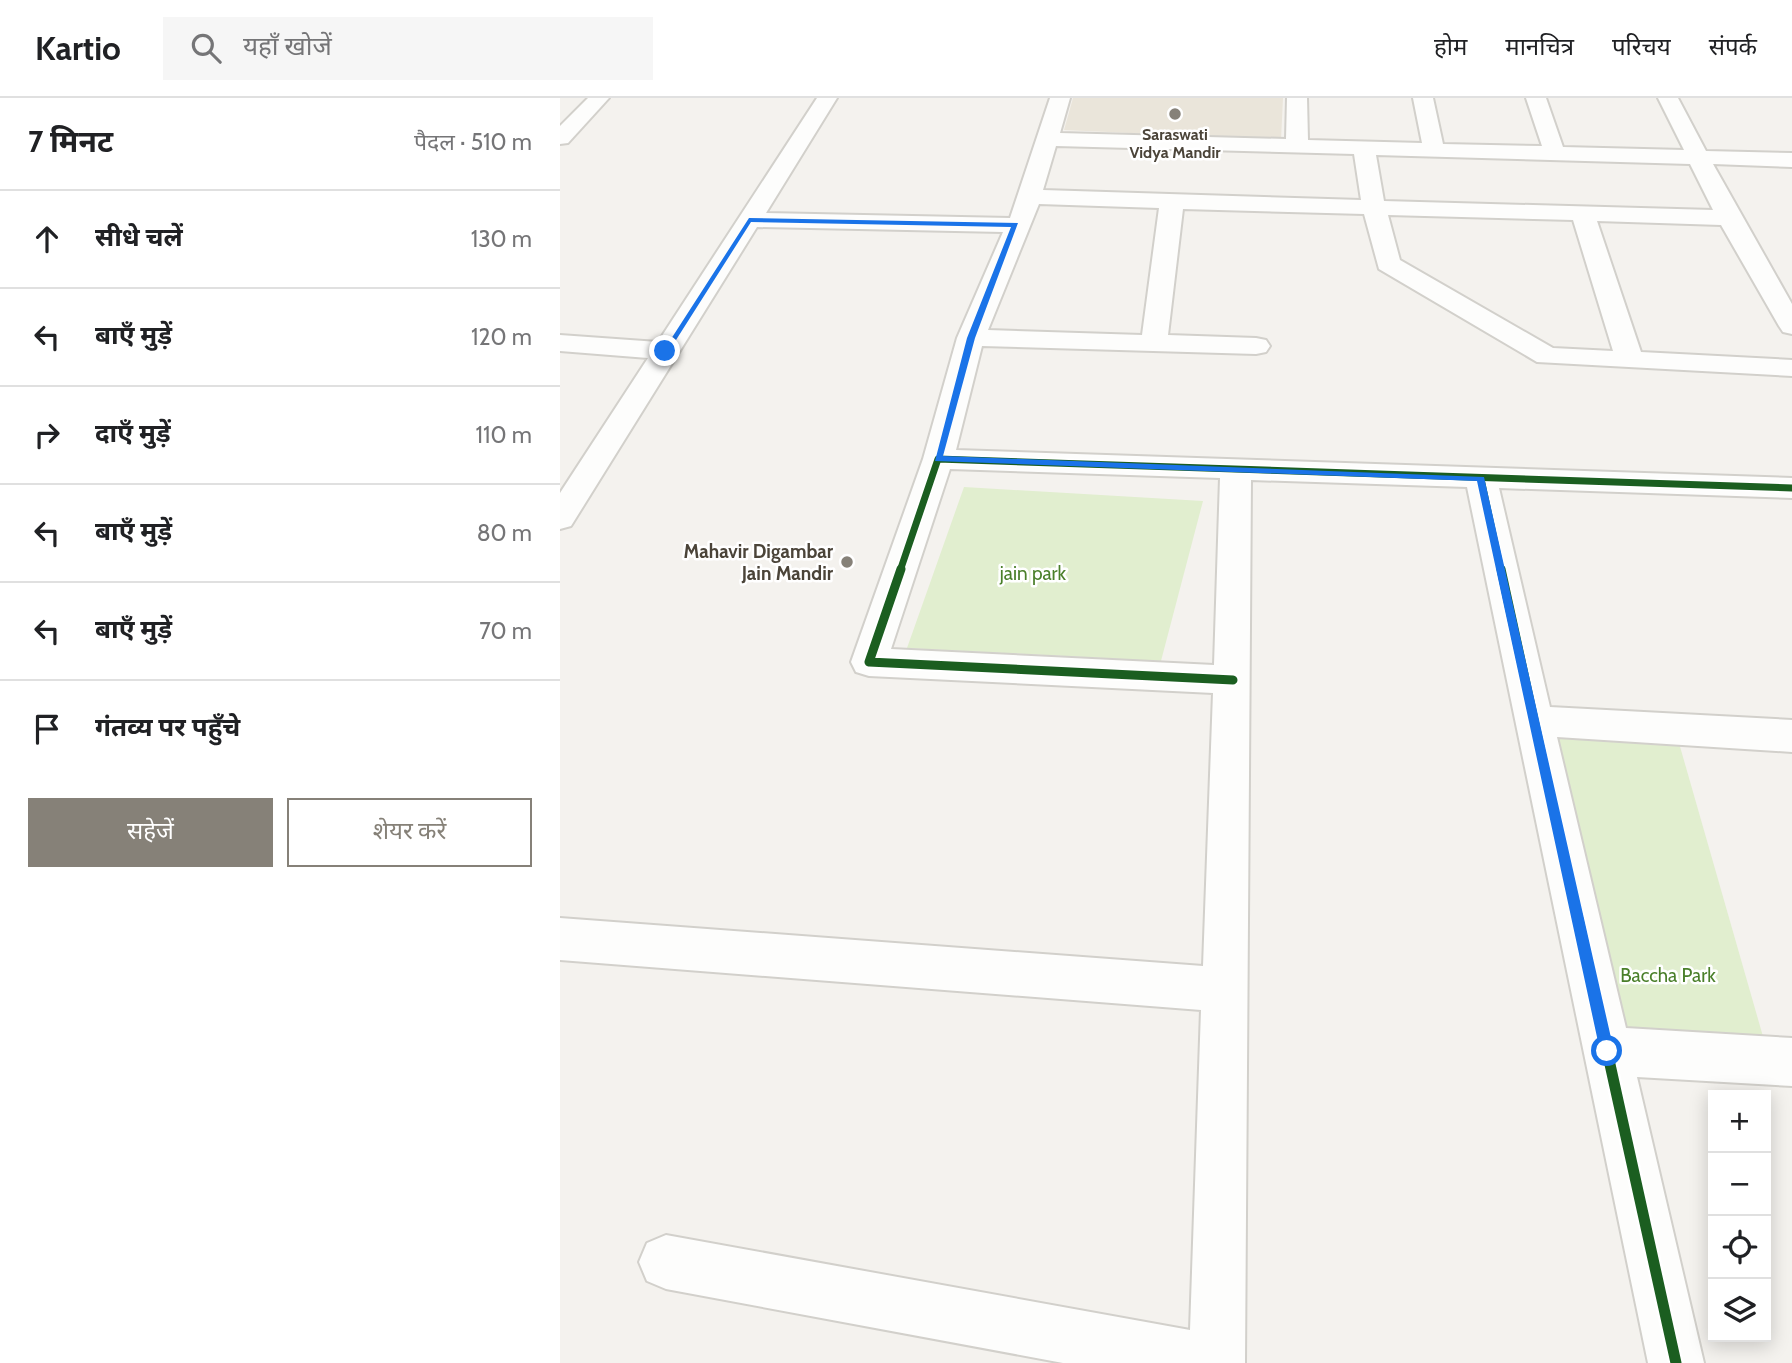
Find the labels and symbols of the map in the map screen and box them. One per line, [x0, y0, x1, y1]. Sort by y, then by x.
marker: Saraswati Vidya Mandir [1167, 106, 1183, 122]
place label: Saraswati Vidya Mandir [1129, 125, 1221, 162]
route end [649, 335, 680, 366]
place label: Mahavir Digambar Jain Mandir [684, 540, 834, 585]
marker: Mahavir Digambar Jain Mandir [839, 554, 855, 570]
park label: jain park [999, 562, 1067, 585]
park label: Baccha Park [1620, 964, 1716, 987]
route start [1591, 1035, 1622, 1066]

